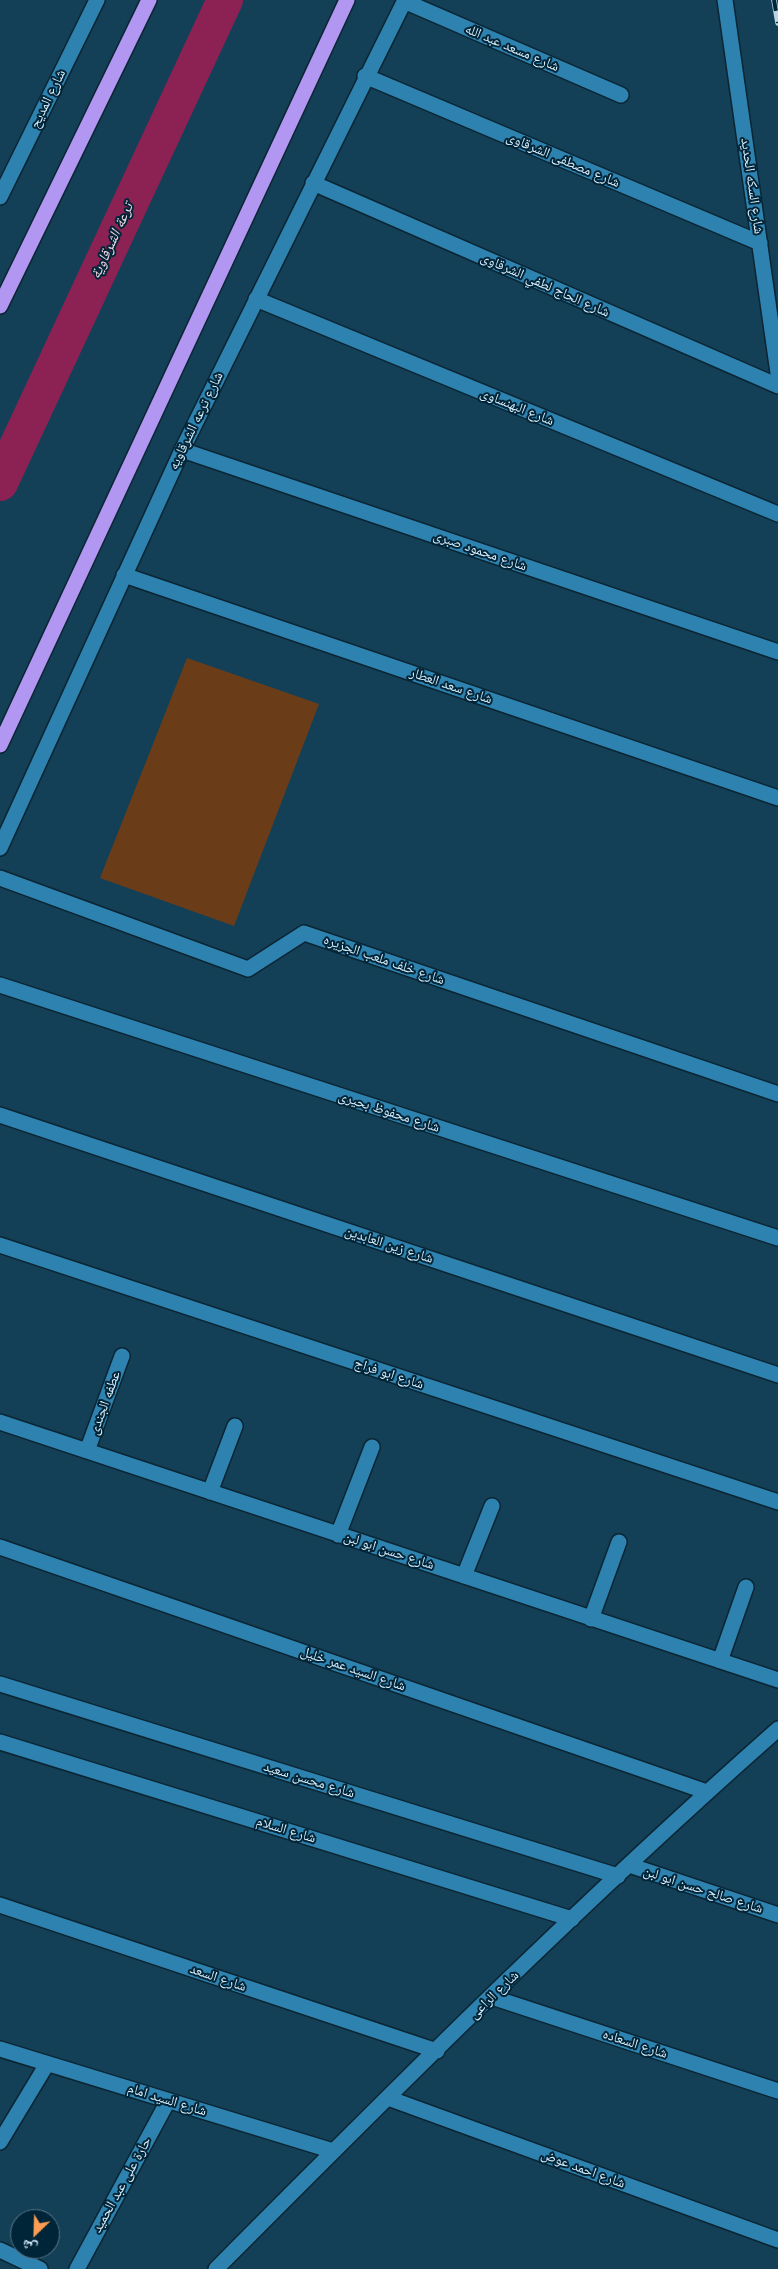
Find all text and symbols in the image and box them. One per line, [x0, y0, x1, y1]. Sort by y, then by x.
street label: شارع مسعد عبد الله [462, 21, 562, 75]
street label: شارع المديح [27, 67, 69, 131]
street label: شارع مصطفى الشرقاوى [504, 129, 622, 191]
street label: شارع السكه الحديد [737, 137, 767, 235]
water label: ترعة الشرقاوية [87, 200, 137, 282]
street label: شارع الحاج لطفي الشرقاوى [478, 249, 612, 321]
street label: شارع ترعه الشرقاويه [165, 369, 227, 473]
street label: شارع البهنساوى [477, 385, 557, 429]
street label: شارع محمود صبرى [431, 527, 529, 575]
street label: شارع سعد العطار [408, 664, 494, 708]
street label: شارع خلف ملعب الجزيره [321, 931, 447, 989]
street label: شارع محفوظ بحيرى [336, 1088, 442, 1136]
street label: شارع زين العابدين [343, 1223, 435, 1267]
street label: شارع ابو فراج [352, 1355, 426, 1393]
street label: عطفه الجندى [86, 1369, 124, 1437]
street label: شارع حسن ابو لبن [342, 1528, 436, 1574]
street label: شارع السيد عمر خليل [298, 1643, 408, 1695]
street label: شارع محسن سعيد [261, 1758, 357, 1802]
street label: شارع السلام [254, 1813, 318, 1847]
street label: شارع صالح حسن ابو لبن [641, 1863, 765, 1917]
street label: شارع السعد [188, 1961, 248, 1995]
street label: شارع الراعى [466, 1967, 522, 2023]
street label: شارع السعاده [601, 2026, 669, 2062]
street label: شارع السيد امام [125, 2080, 209, 2120]
street label: حارة على عبد الحميد [89, 2134, 155, 2236]
street label: شارع احمد عوض [539, 2146, 627, 2192]
north arrow [10, 2209, 60, 2259]
text: ش [19, 2236, 40, 2258]

